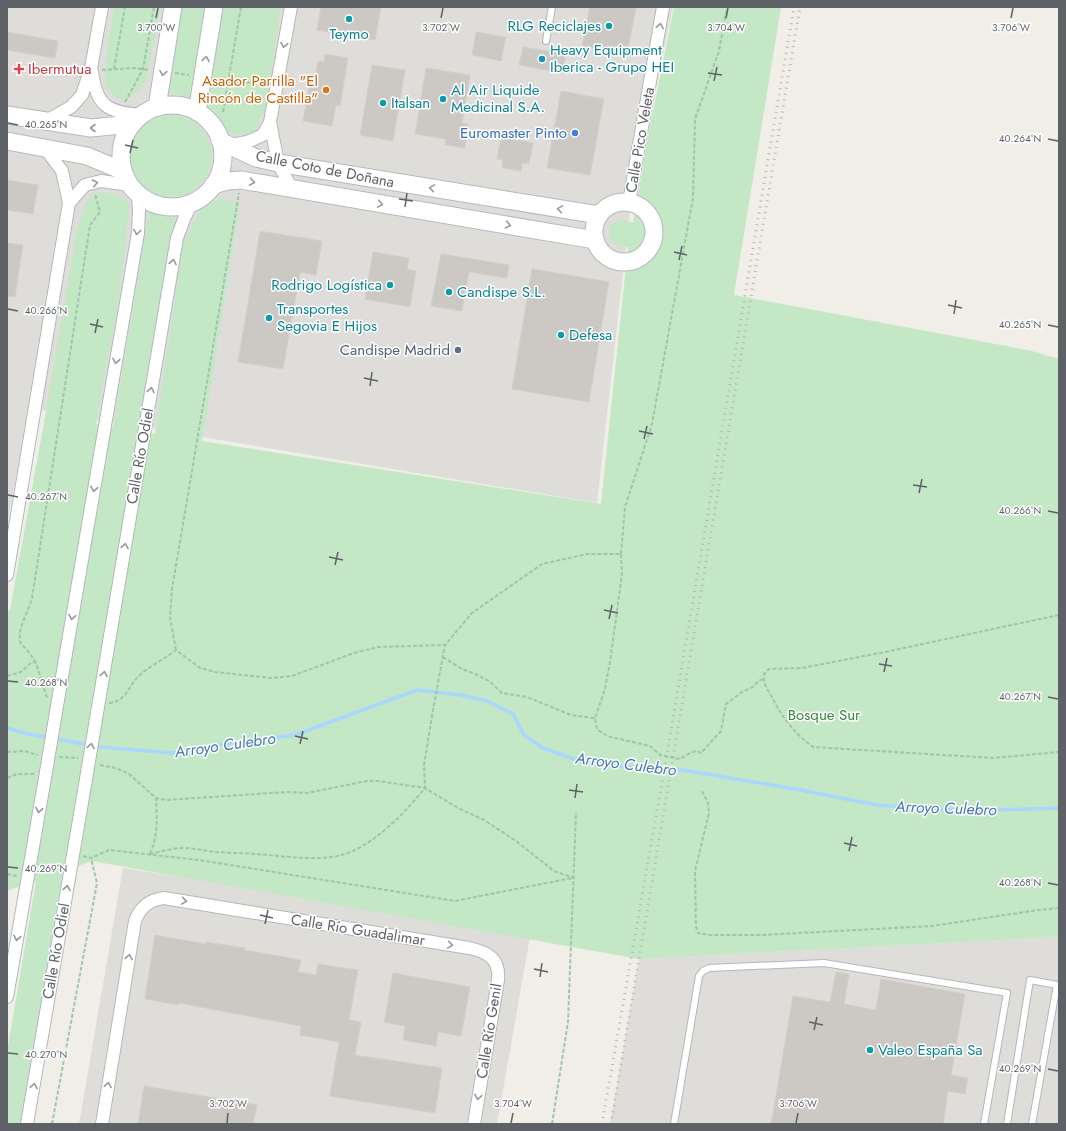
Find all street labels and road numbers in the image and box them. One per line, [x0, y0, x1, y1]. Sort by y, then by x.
street label: Calle Pico Veleta [620, 85, 660, 195]
street label: Calle Coto de Doñana [254, 145, 396, 193]
street label: Calle Río Odiel [121, 406, 159, 506]
street label: Calle Río Odiel [37, 901, 75, 1001]
street label: Calle Río Guadalimar [289, 909, 427, 952]
street label: Calle Río Genil [471, 982, 507, 1080]

